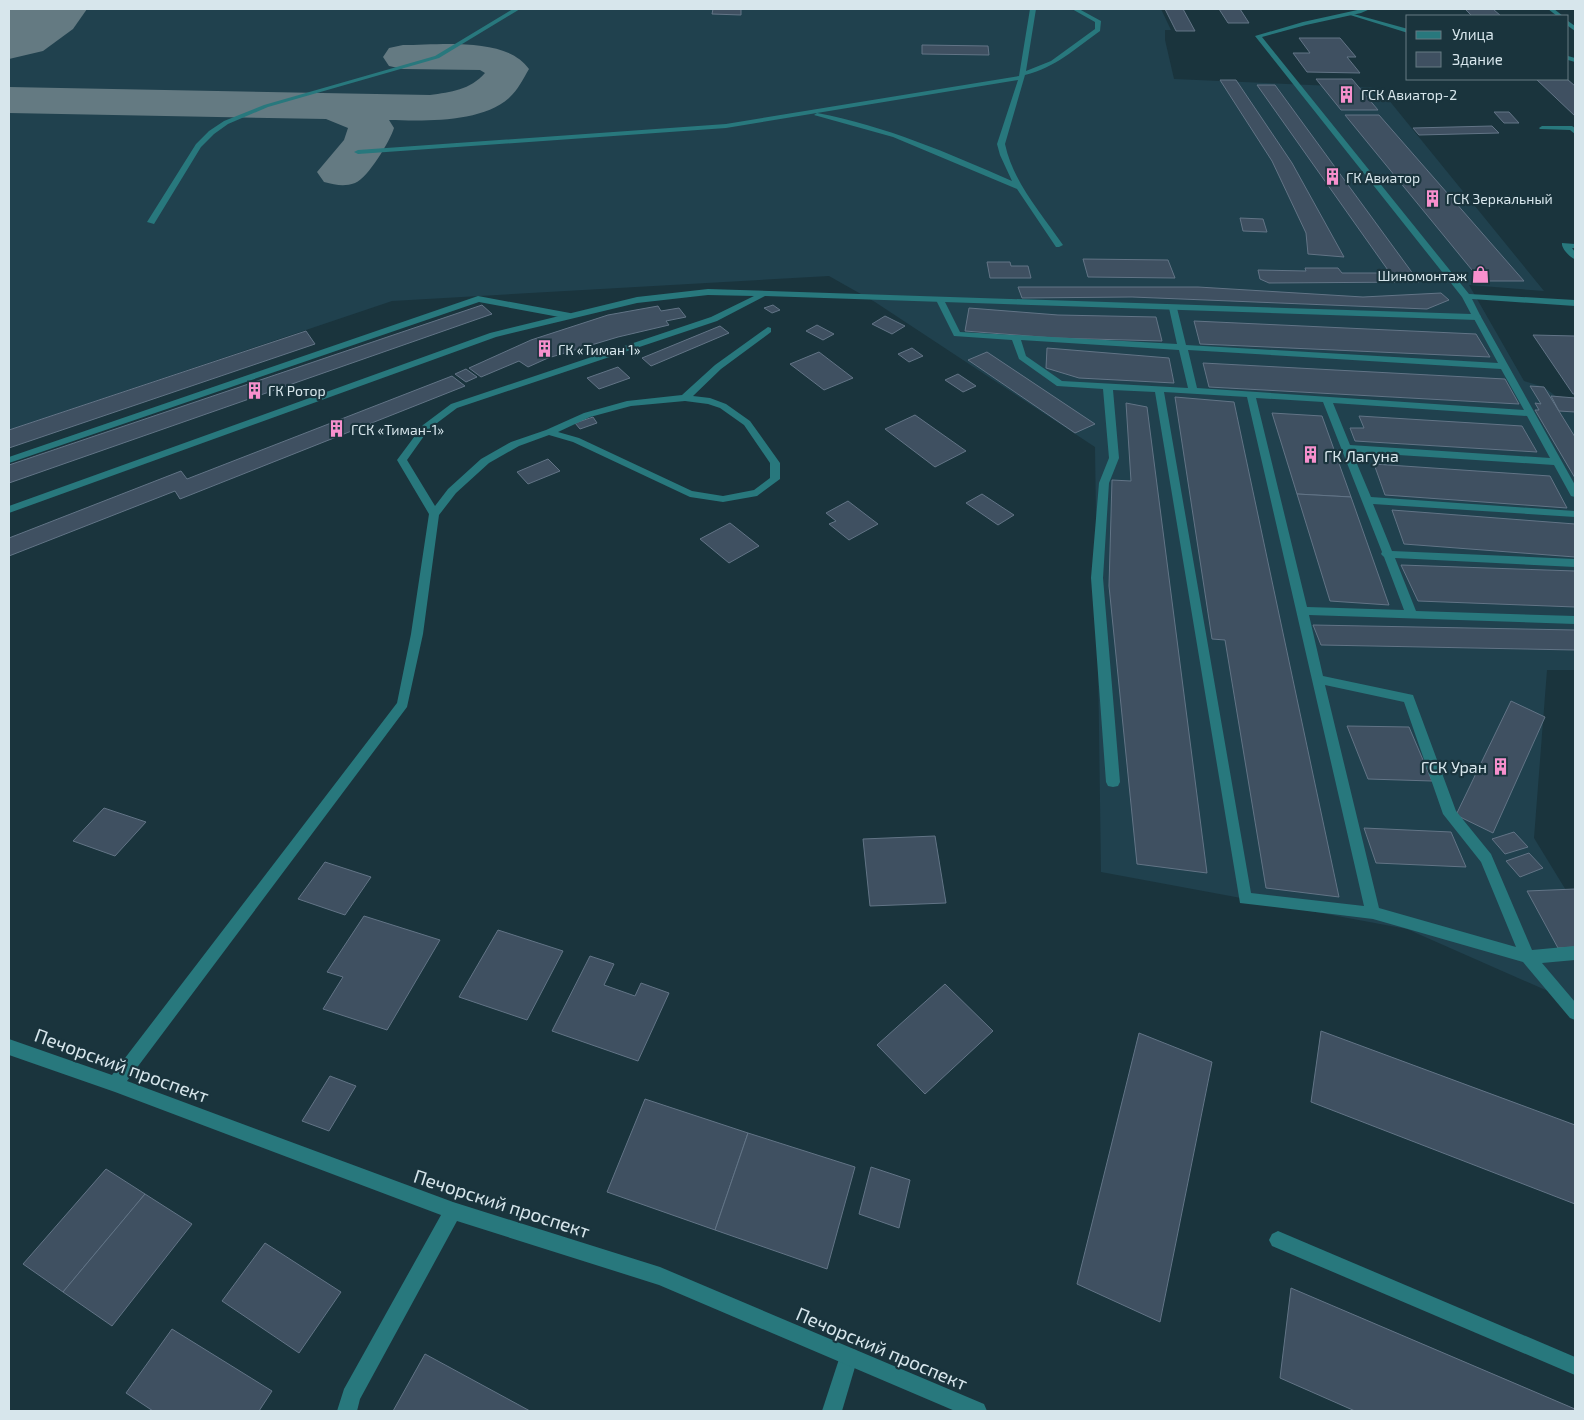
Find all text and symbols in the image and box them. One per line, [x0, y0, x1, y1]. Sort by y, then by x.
legend [1406, 15, 1569, 80]
text: Улица [1452, 25, 1494, 43]
text: Здание [1452, 50, 1503, 68]
building icon: ГСК Авиатор-2 [1337, 84, 1357, 104]
place label: ГСК Авиатор-2 [1361, 86, 1457, 103]
building icon: ГК Авиатор [1322, 167, 1342, 187]
place label: ГК Авиатор [1346, 169, 1420, 186]
building icon: ГСК Зеркальный [1422, 188, 1442, 208]
place label: ГСК Зеркальный [1446, 190, 1553, 207]
shop icon: Шиномонтаж [1471, 265, 1491, 285]
place label: Шиномонтаж [1377, 267, 1467, 284]
building icon: ГК «Тиман 1» [534, 339, 554, 359]
place label: ГК «Тиман 1» [558, 341, 641, 358]
building icon: ГК Ротор [244, 380, 264, 400]
place label: ГК Ротор [268, 382, 326, 399]
building icon: ГСК «Тиман-1» [327, 419, 347, 439]
place label: ГСК «Тиман-1» [351, 421, 444, 438]
building icon: ГК Лагуна [1300, 445, 1320, 465]
place label: ГК Лагуна [1324, 446, 1399, 466]
building icon: ГСК Уран [1491, 756, 1511, 776]
place label: ГСК Уран [1421, 757, 1487, 776]
street label: Печорский проспект [32, 1023, 212, 1107]
street label: Печорский проспект [411, 1164, 593, 1242]
street label: Печорский проспект [793, 1301, 971, 1395]

